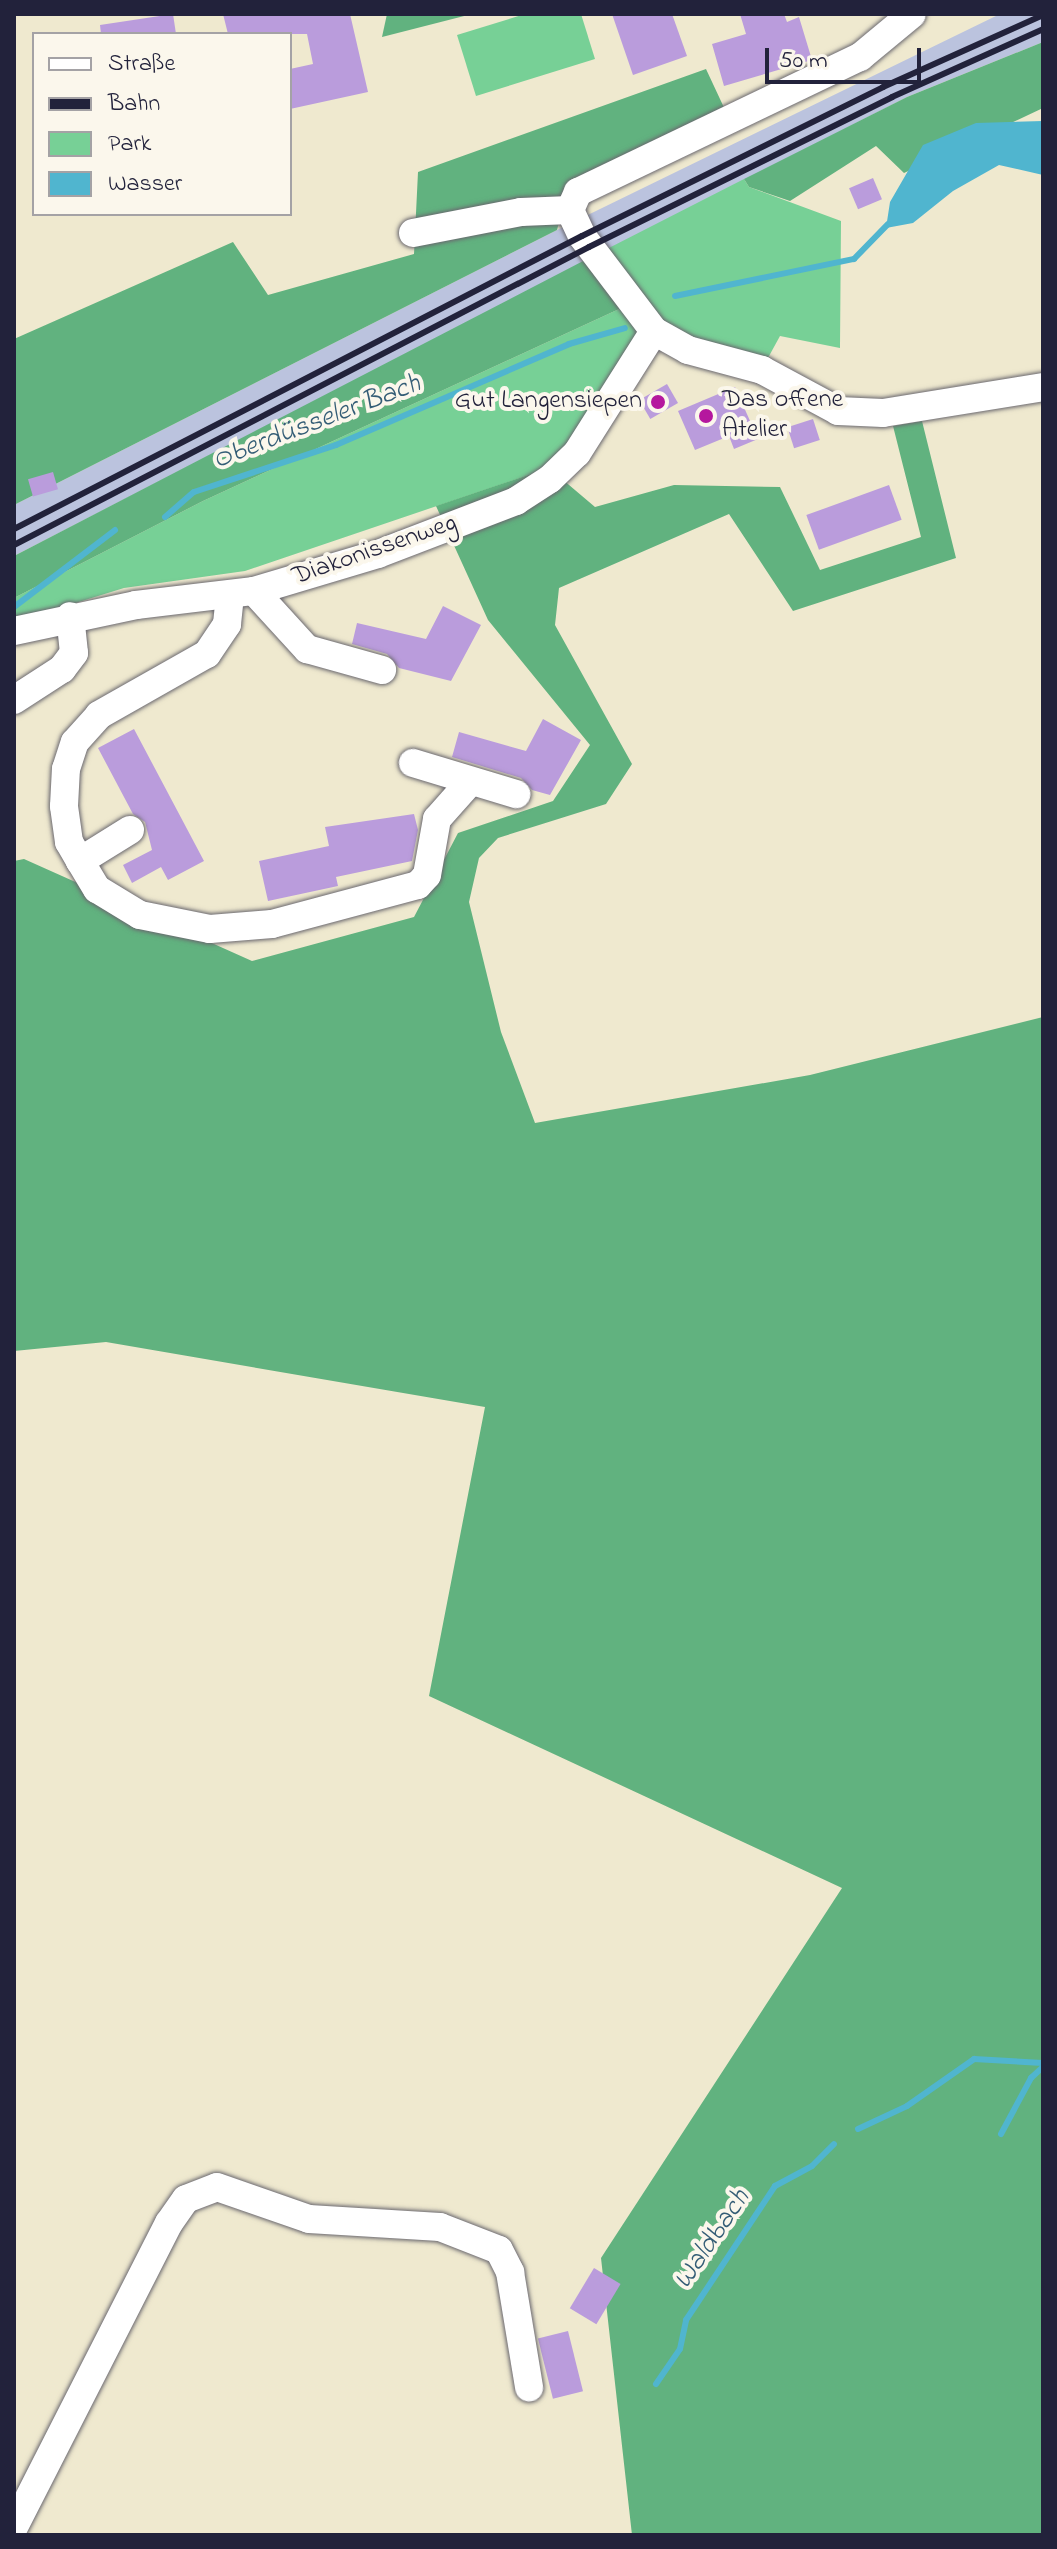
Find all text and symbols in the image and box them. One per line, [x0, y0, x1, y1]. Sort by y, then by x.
legend [32, 32, 292, 216]
scale bar [769, 32, 925, 82]
text: 50 m [779, 44, 828, 79]
text: Straße [108, 47, 175, 82]
text: Bahn [108, 87, 160, 122]
text: Park [108, 127, 151, 162]
text: Wasser [108, 167, 182, 202]
water label: Oberdüsseler Bach [208, 368, 426, 478]
place label: Das offene Atelier [722, 385, 843, 446]
place label: Gut Langensiepen [455, 386, 642, 418]
marker: Gut Langensiepen [649, 393, 667, 411]
marker: Das offene Atelier [697, 407, 715, 425]
street label: Diakonissenweg [289, 508, 461, 594]
water label: Waldbach [668, 2184, 758, 2296]

